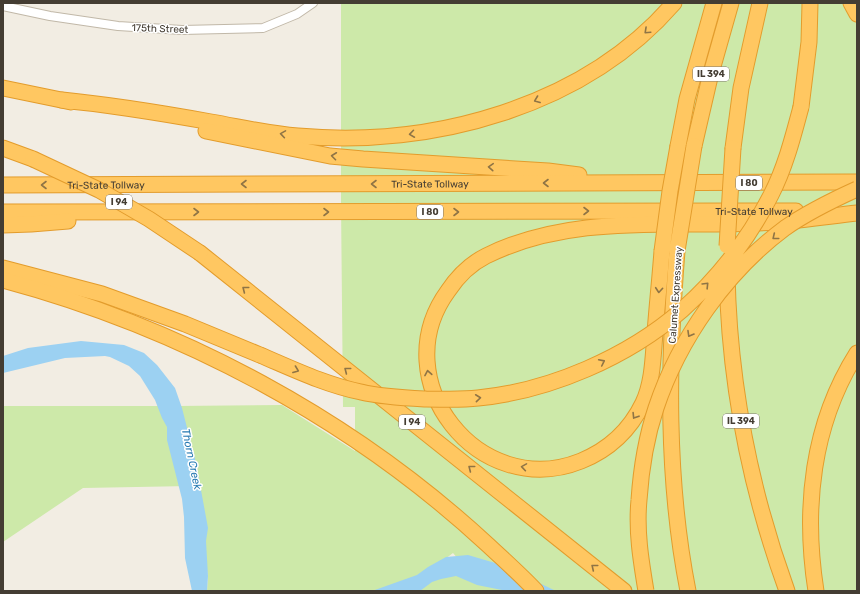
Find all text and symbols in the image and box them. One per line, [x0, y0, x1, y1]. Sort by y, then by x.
street label: 175th Street [131, 22, 189, 36]
one-way arrow [644, 26, 652, 34]
road number: IL 394 [693, 67, 729, 81]
one-way arrow [534, 95, 541, 103]
one-way arrow [409, 129, 415, 138]
one-way arrow [280, 130, 286, 139]
one-way arrow [330, 152, 337, 161]
one-way arrow [488, 163, 494, 172]
road number: I 80 [736, 176, 762, 190]
street label: Tri-State Tollway [391, 178, 469, 191]
one-way arrow [543, 179, 549, 187]
street label: Tri-State Tollway [67, 180, 145, 192]
one-way arrow [241, 180, 247, 188]
one-way arrow [371, 180, 377, 188]
one-way arrow [41, 181, 47, 189]
road number: I 94 [106, 195, 132, 209]
road number: I 80 [417, 205, 443, 219]
street label: Tri-State Tollway [715, 206, 793, 218]
one-way arrow [583, 207, 589, 215]
one-way arrow [193, 208, 199, 216]
one-way arrow [323, 208, 329, 216]
one-way arrow [453, 208, 459, 216]
one-way arrow [773, 232, 780, 239]
street label: Calumet Expressway [667, 246, 685, 344]
one-way arrow [701, 282, 709, 290]
one-way arrow [242, 287, 249, 294]
one-way arrow [654, 287, 663, 293]
one-way arrow [688, 330, 695, 337]
one-way arrow [598, 359, 606, 367]
one-way arrow [293, 366, 300, 374]
one-way arrow [344, 368, 351, 375]
one-way arrow [424, 369, 433, 376]
one-way arrow [475, 394, 481, 403]
one-way arrow [633, 412, 640, 419]
road number: IL 394 [723, 414, 759, 428]
road number: I 94 [399, 415, 425, 429]
water label: Thorn Creek [179, 427, 204, 491]
one-way arrow [521, 463, 527, 472]
one-way arrow [468, 466, 475, 473]
one-way arrow [592, 564, 599, 571]

